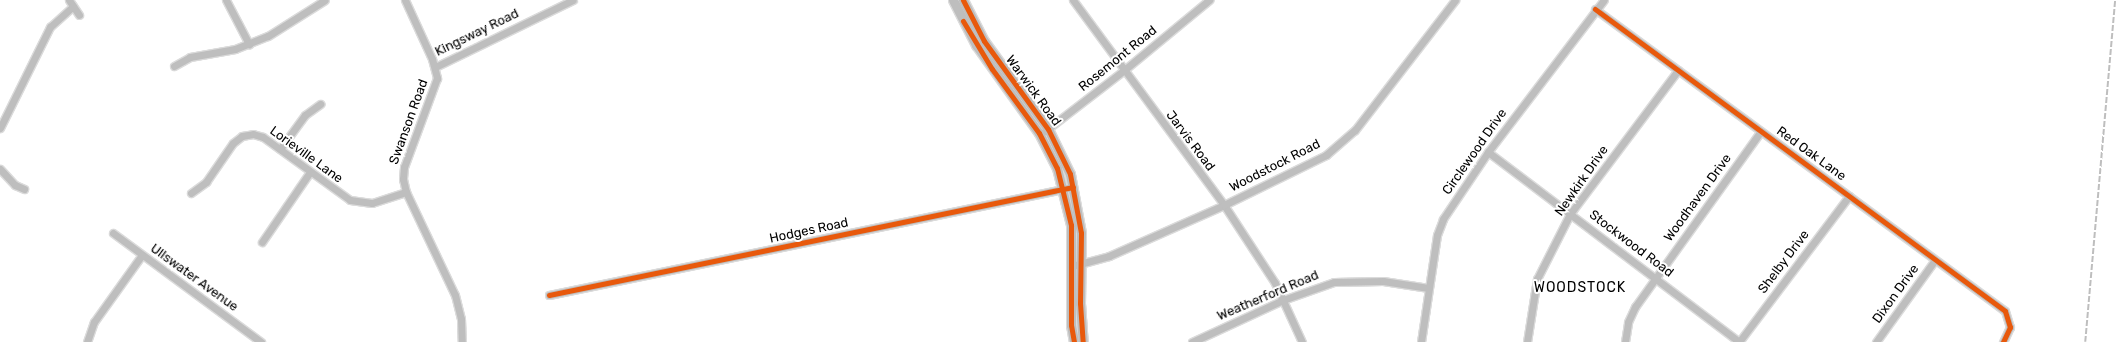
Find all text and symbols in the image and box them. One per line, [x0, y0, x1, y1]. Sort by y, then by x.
street label: Kingsway Road [432, 6, 522, 60]
street label: Rosemont Road [1076, 23, 1160, 95]
street label: Warwick Road [1002, 53, 1064, 129]
street label: Swanson Road [386, 77, 432, 167]
street label: Circlewood Drive [1440, 106, 1510, 198]
street label: Jarvis Road [1162, 108, 1218, 174]
street label: Lorieville Lane [266, 123, 346, 187]
street label: Red Oak Lane [1773, 124, 1849, 184]
street label: Woodstock Road [1227, 136, 1323, 196]
street label: Newkirk Drive [1552, 143, 1612, 219]
street label: Woodhaven Drive [1661, 151, 1735, 245]
street label: Stockwood Road [1586, 207, 1676, 281]
street label: Hodges Road [768, 215, 850, 247]
street label: Shelby Drive [1755, 227, 1813, 297]
street label: Ullswater Avenue [147, 241, 241, 315]
street label: Dixon Drive [1869, 262, 1923, 326]
street label: Weatherford Road [1215, 268, 1321, 324]
district label: WOODSTOCK [1534, 280, 1626, 296]

